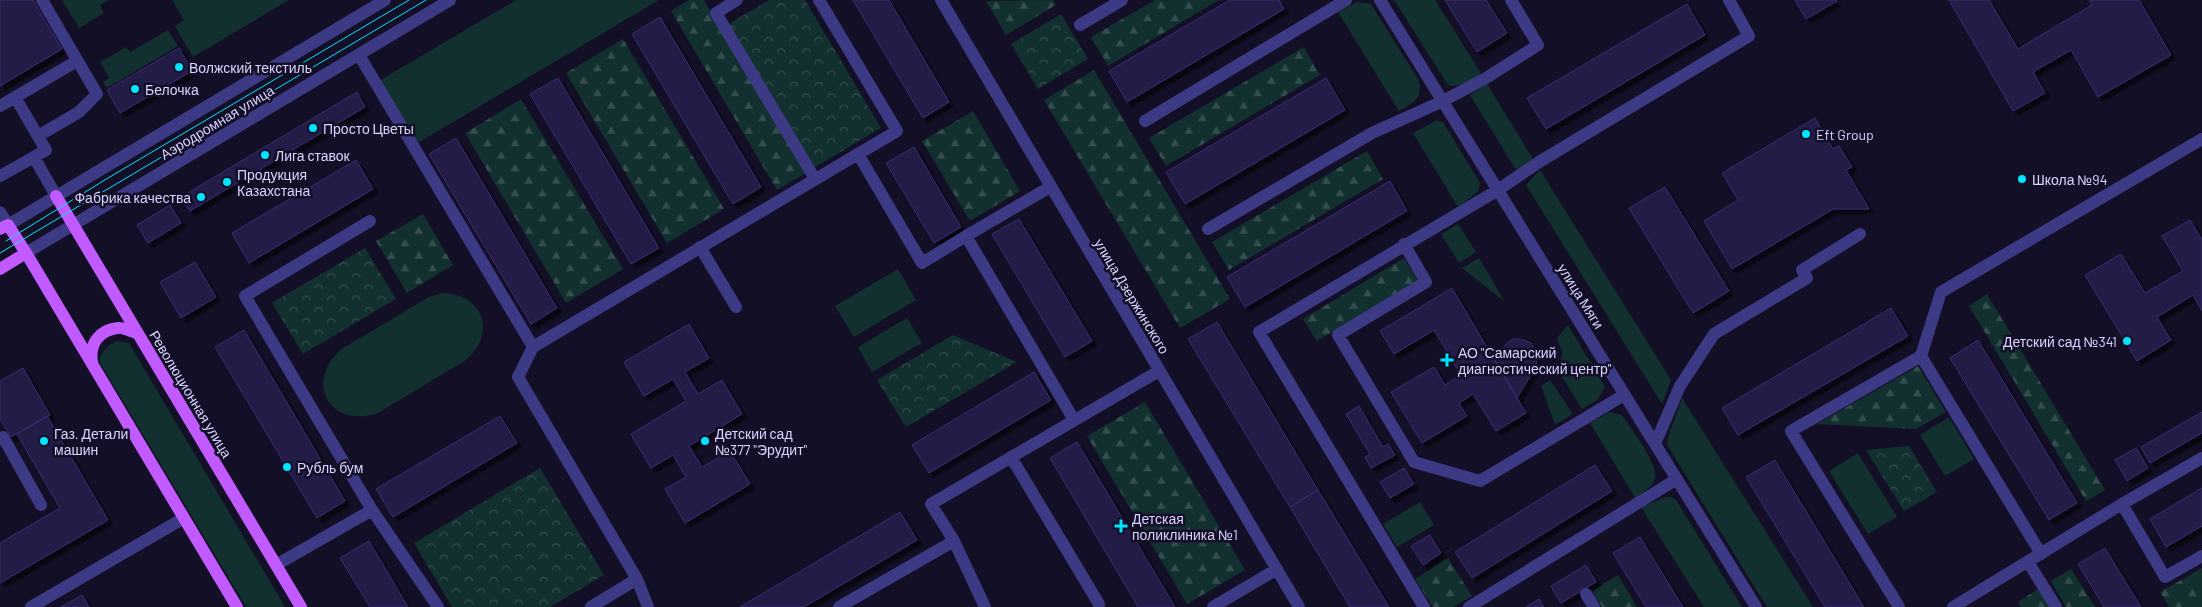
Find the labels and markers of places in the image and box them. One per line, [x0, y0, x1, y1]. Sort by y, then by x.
place label: Волжский текстиль [189, 59, 312, 76]
marker: Волжский текстиль [173, 61, 185, 73]
place label: Белочка [145, 81, 199, 98]
marker: Белочка [129, 83, 141, 95]
place label: Просто Цветы [323, 120, 414, 137]
marker: Просто Цветы [307, 122, 319, 134]
place label: Eft Group [1816, 126, 1874, 143]
marker: Eft Group [1800, 128, 1812, 140]
place label: Лига ставок [275, 147, 351, 164]
marker: Лига ставок [259, 149, 271, 161]
place label: Продукция Казахстана [237, 166, 311, 199]
place label: Школа №94 [2032, 171, 2107, 188]
marker: Школа №94 [2016, 173, 2028, 185]
marker: Продукция Казахстана [221, 176, 233, 188]
place label: Фабрика качества [74, 189, 191, 206]
marker: Фабрика качества [195, 191, 207, 203]
place label: Детский сад №341 [2003, 333, 2117, 350]
marker: Детский сад №341 [2121, 335, 2133, 347]
place label: АО "Самарский диагностический центр" [1458, 344, 1612, 377]
marker: АО "Самарский диагностический центр" [1440, 353, 1454, 367]
place label: Газ. Детали машин [54, 425, 128, 458]
place label: Детский сад №377 "Эрудит" [715, 425, 808, 458]
marker: Газ. Детали машин [38, 435, 50, 447]
marker: Детский сад №377 "Эрудит" [699, 435, 711, 447]
place label: Рубль бум [297, 459, 363, 476]
marker: Рубль бум [281, 461, 293, 473]
place label: Детская поликлиника №1 [1132, 510, 1238, 543]
marker: Детская поликлиника №1 [1114, 519, 1128, 533]

